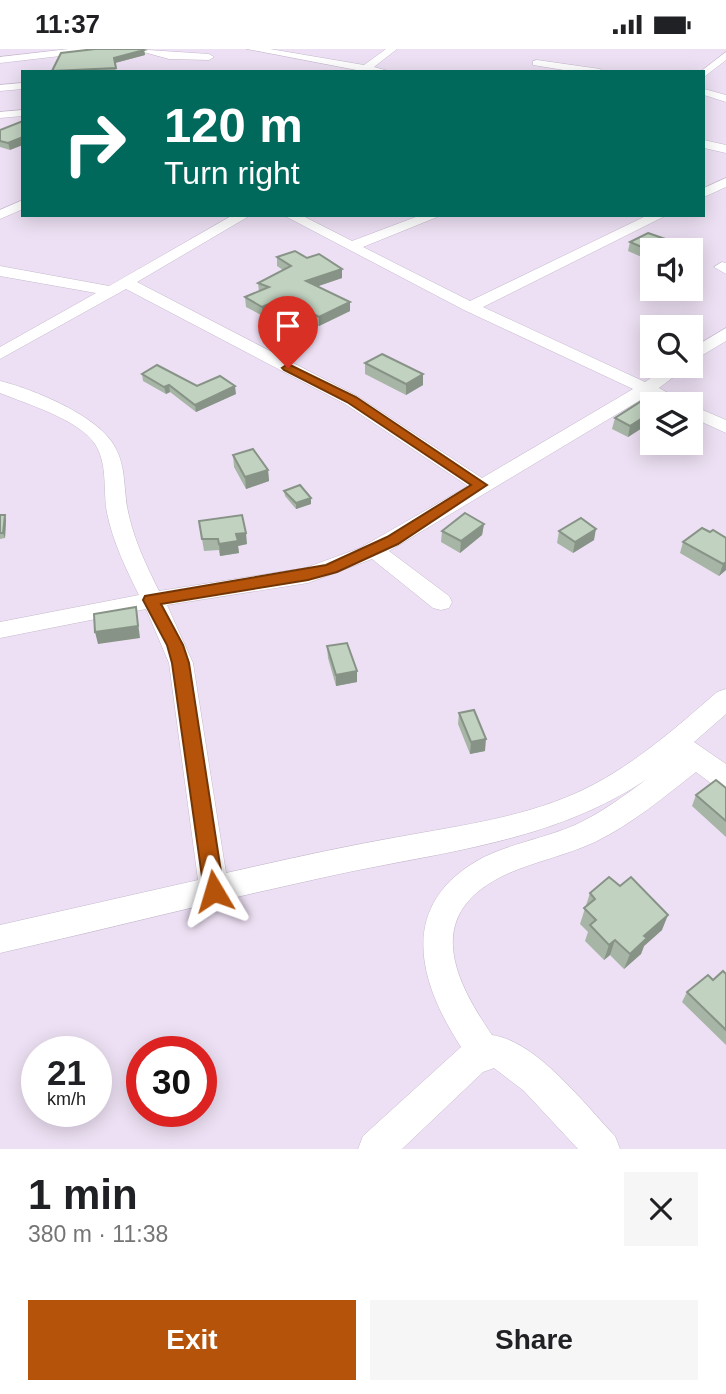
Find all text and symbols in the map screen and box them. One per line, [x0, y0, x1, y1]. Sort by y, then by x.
text: 11:37 [35, 9, 100, 39]
icon: right [49, 98, 140, 189]
text: 120 m [164, 98, 303, 152]
text: Turn right [164, 155, 300, 191]
map controls [640, 238, 703, 455]
button: sound [640, 238, 703, 301]
pin [258, 296, 318, 368]
icon: arrive [269, 307, 307, 345]
button: search [640, 315, 703, 378]
button: layers [640, 392, 703, 455]
position arrow [177, 854, 251, 928]
speed limit sign: 30 [126, 1036, 217, 1127]
text: 21 [47, 1053, 86, 1092]
text: km/h [47, 1089, 86, 1109]
text: 1 min [28, 1171, 138, 1218]
button: close [624, 1172, 698, 1246]
text: 380 m · 11:38 [28, 1221, 168, 1247]
button: Exit [28, 1300, 356, 1380]
button: Share [370, 1300, 698, 1380]

